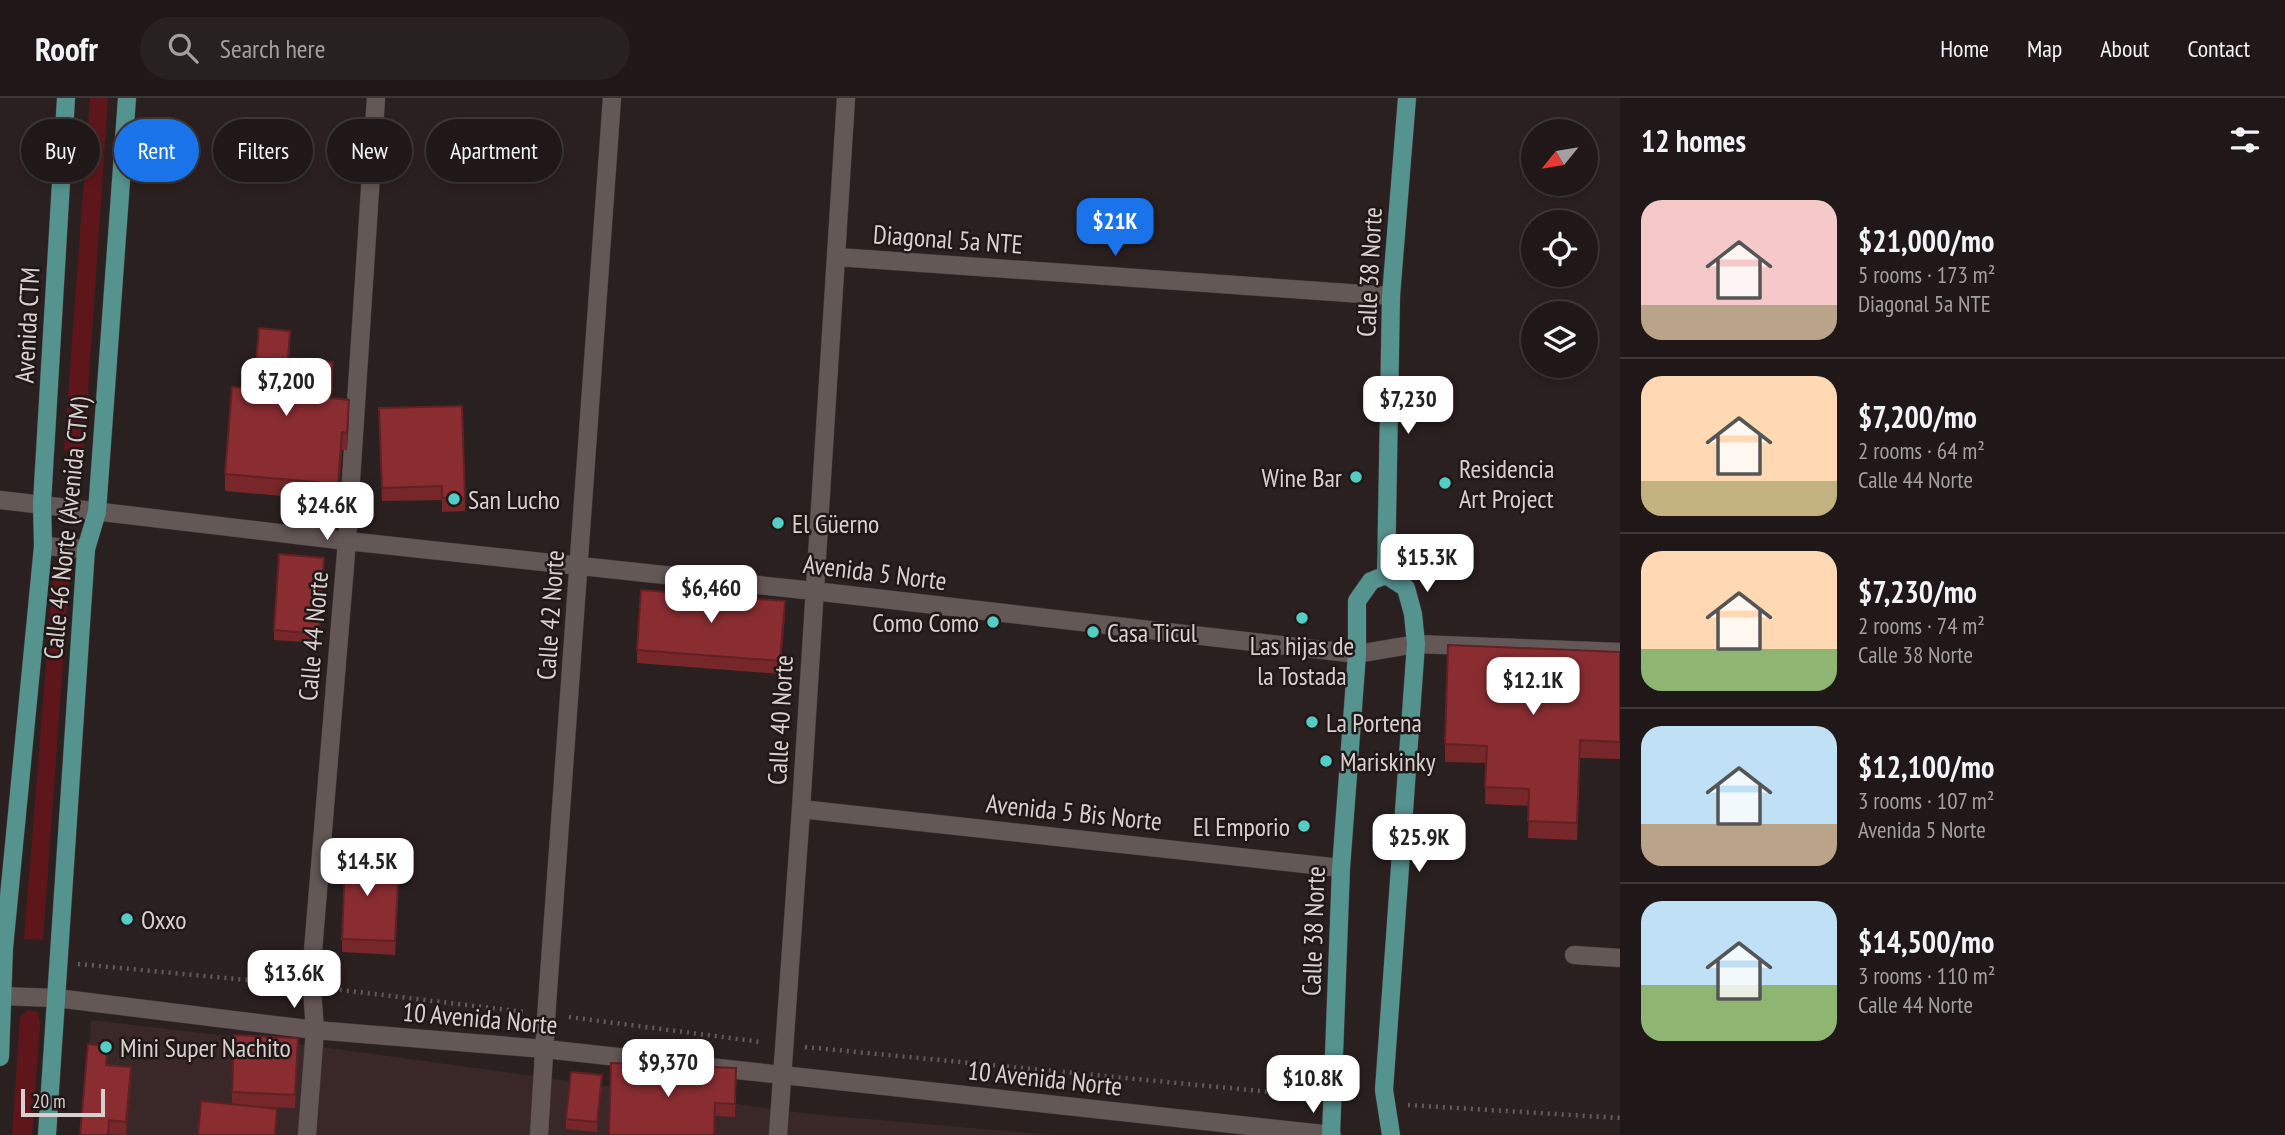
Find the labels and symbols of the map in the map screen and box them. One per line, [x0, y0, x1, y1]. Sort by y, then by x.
north arrow [1521, 119, 1598, 196]
pin: $21K [1074, 198, 1156, 258]
street label: Calle 38 Norte [1349, 206, 1389, 338]
street label: Diagonal 5a NTE [872, 217, 1024, 261]
street label: Avenida CTM [7, 266, 47, 384]
pin: $7,200 [229, 358, 343, 418]
pin: $7,230 [1351, 376, 1465, 436]
street label: Calle 46 Norte (Avenida CTM) [36, 395, 96, 661]
place label: Residencia Art Project [1459, 452, 1554, 515]
place label: Wine Bar [1261, 461, 1342, 494]
marker: Wine Bar [1348, 469, 1364, 485]
marker: Residencia Art Project [1437, 475, 1453, 491]
pin: $24.6K [270, 482, 384, 542]
place label: San Lucho [468, 483, 560, 516]
marker: San Lucho [446, 491, 462, 507]
place label: El Güerno [792, 507, 879, 540]
marker: El Güerno [770, 515, 786, 531]
pin: $15.3K [1370, 534, 1484, 594]
street label: Avenida 5 Norte [801, 547, 949, 597]
street label: Calle 42 Norte [529, 549, 571, 681]
pin: $6,460 [654, 566, 768, 625]
street label: Calle 44 Norte [291, 570, 335, 702]
place label: Como Como [872, 606, 979, 639]
marker: Las hijas de la Tostada [1294, 610, 1310, 626]
marker: Como Como [985, 614, 1001, 630]
place label: Casa Ticul [1107, 616, 1197, 649]
marker: Casa Ticul [1085, 624, 1101, 640]
place label: Las hijas de la Tostada [1250, 629, 1354, 692]
street label: Calle 40 Norte [760, 654, 800, 786]
pin: $12.1K [1476, 658, 1590, 717]
place label: La Portena [1326, 706, 1422, 739]
marker: La Portena [1304, 714, 1320, 730]
place label: Mariskinky [1340, 745, 1436, 778]
marker: Mariskinky [1318, 753, 1334, 769]
street label: Avenida 5 Bis Norte [984, 786, 1164, 838]
place label: El Emporio [1193, 810, 1290, 843]
pin: $25.9K [1362, 814, 1476, 874]
marker: El Emporio [1296, 818, 1312, 834]
pin: $14.5K [310, 838, 424, 898]
street label: Calle 38 Norte [1294, 866, 1332, 996]
place label: Oxxo [141, 903, 187, 936]
marker: Oxxo [119, 911, 135, 927]
pin: $13.6K [237, 950, 351, 1010]
street label: 10 Avenida Norte [401, 995, 559, 1041]
place label: Mini Super Nachito [120, 1031, 291, 1064]
marker: Mini Super Nachito [98, 1039, 114, 1055]
pin: $9,370 [611, 1040, 725, 1099]
street label: 10 Avenida Norte [966, 1053, 1124, 1103]
pin: $10.8K [1256, 1056, 1370, 1115]
scale bar [21, 1086, 105, 1118]

